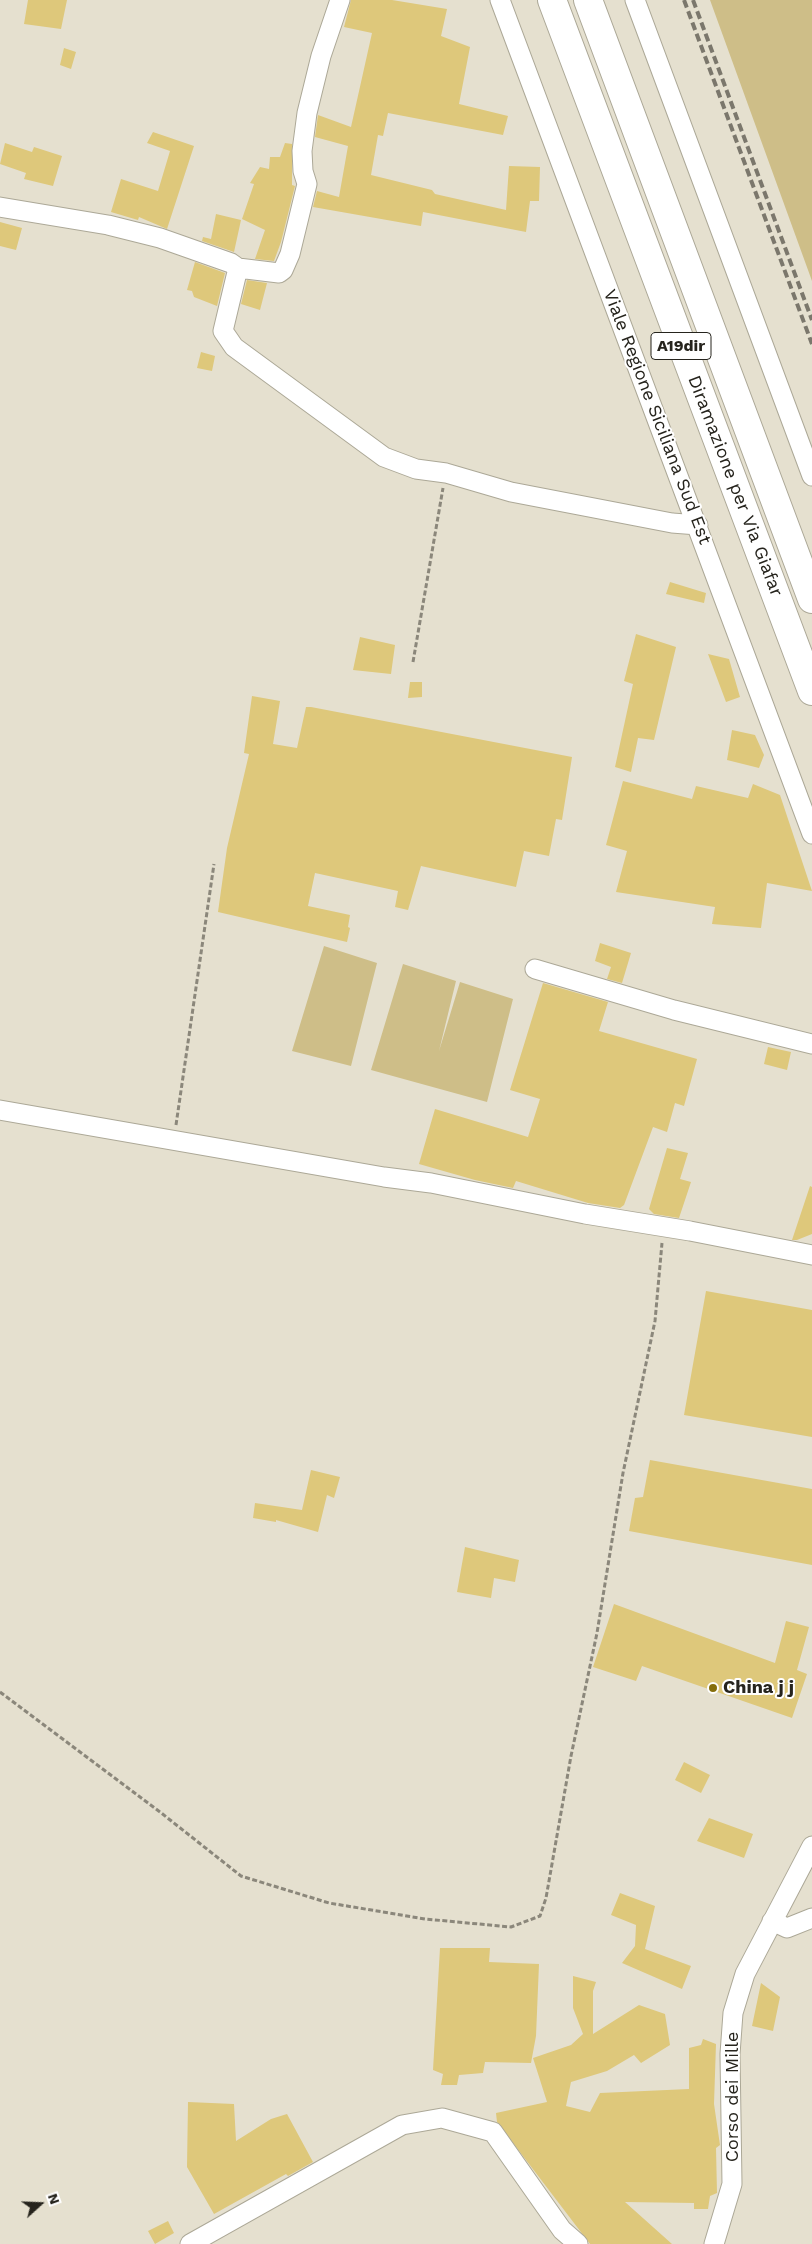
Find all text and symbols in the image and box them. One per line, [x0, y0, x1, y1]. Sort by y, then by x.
street label: Viale Regione Siciliana Sud Est [598, 287, 716, 547]
road number: A19dir [651, 332, 711, 360]
street label: Diramazione per Via Giafar [683, 372, 787, 600]
place label: China j j [723, 1677, 794, 1699]
marker: China j j [707, 1682, 719, 1694]
street label: Corso dei Mille [722, 2032, 744, 2162]
north arrow [15, 2179, 65, 2229]
text: N [45, 2191, 63, 2206]

